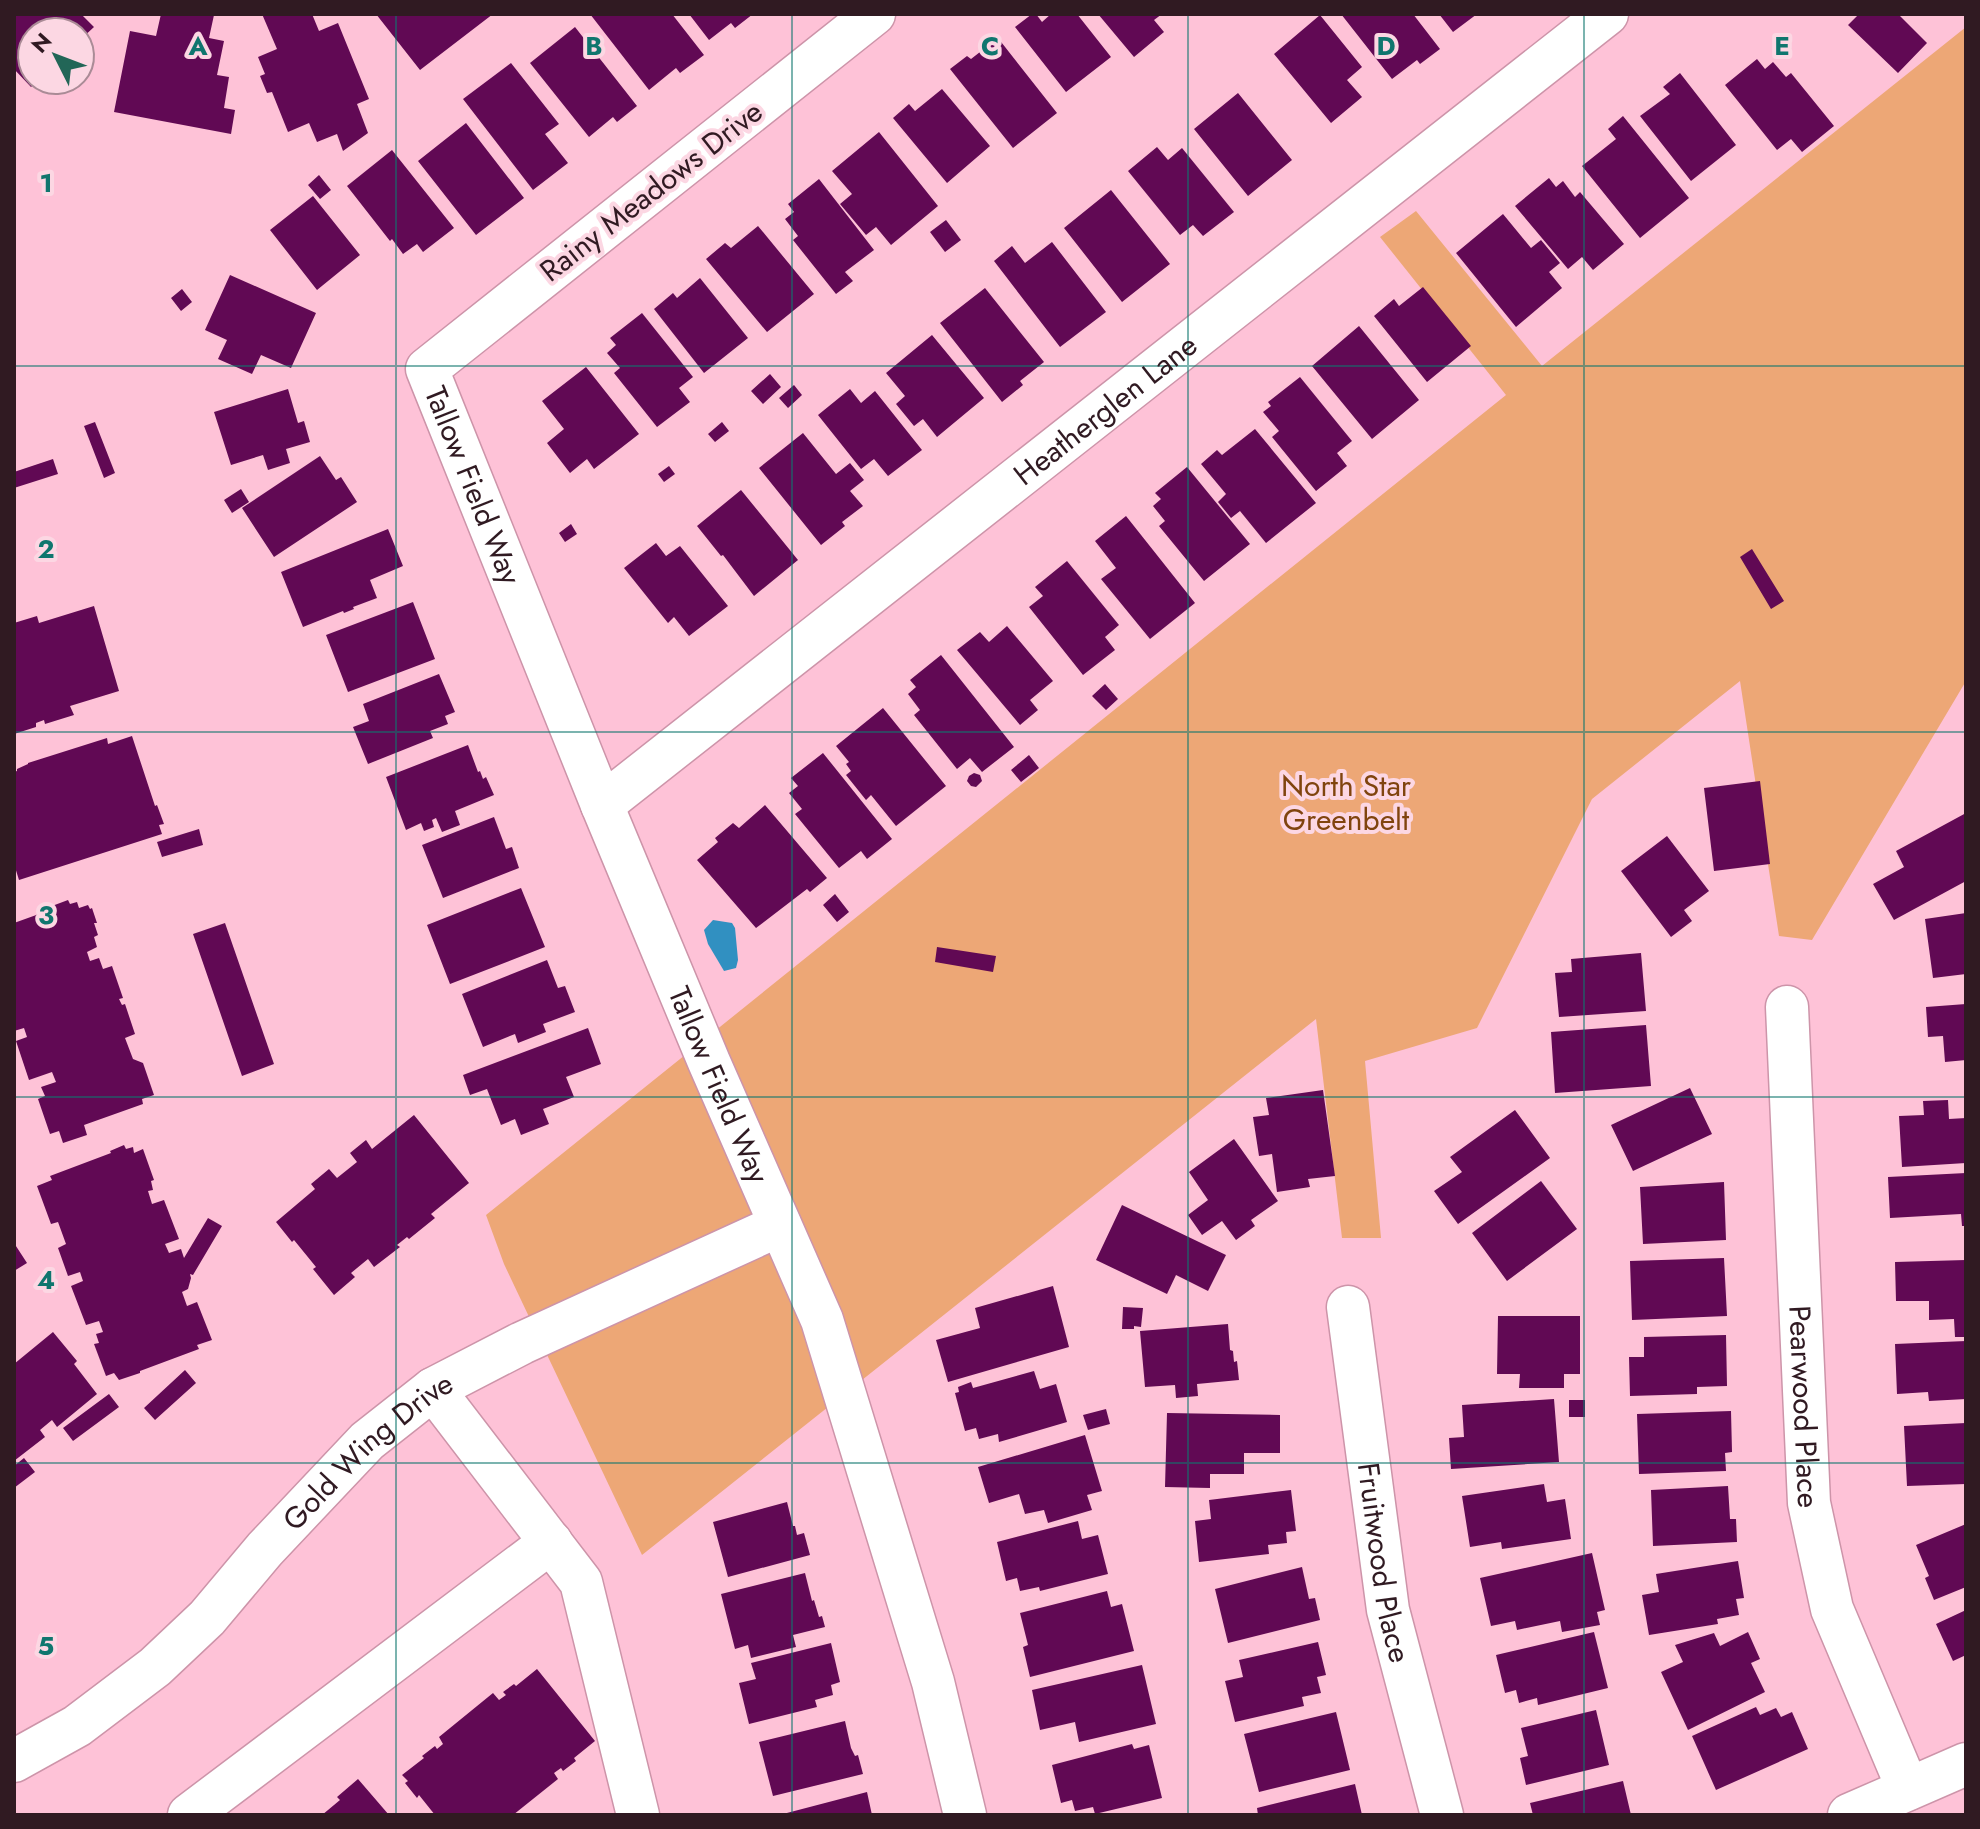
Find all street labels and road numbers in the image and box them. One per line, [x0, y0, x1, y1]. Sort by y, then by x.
street label: Rainy Meadows Drive [531, 90, 771, 292]
street label: Heatherglen Lane [1004, 323, 1206, 495]
street label: Tallow Field Way [415, 380, 533, 591]
street label: Tallow Field Way [658, 980, 781, 1190]
street label: Pearwood Place [1779, 1304, 1831, 1509]
street label: Gold Wing Drive [272, 1361, 460, 1540]
street label: Fruitwood Place [1347, 1460, 1422, 1667]

